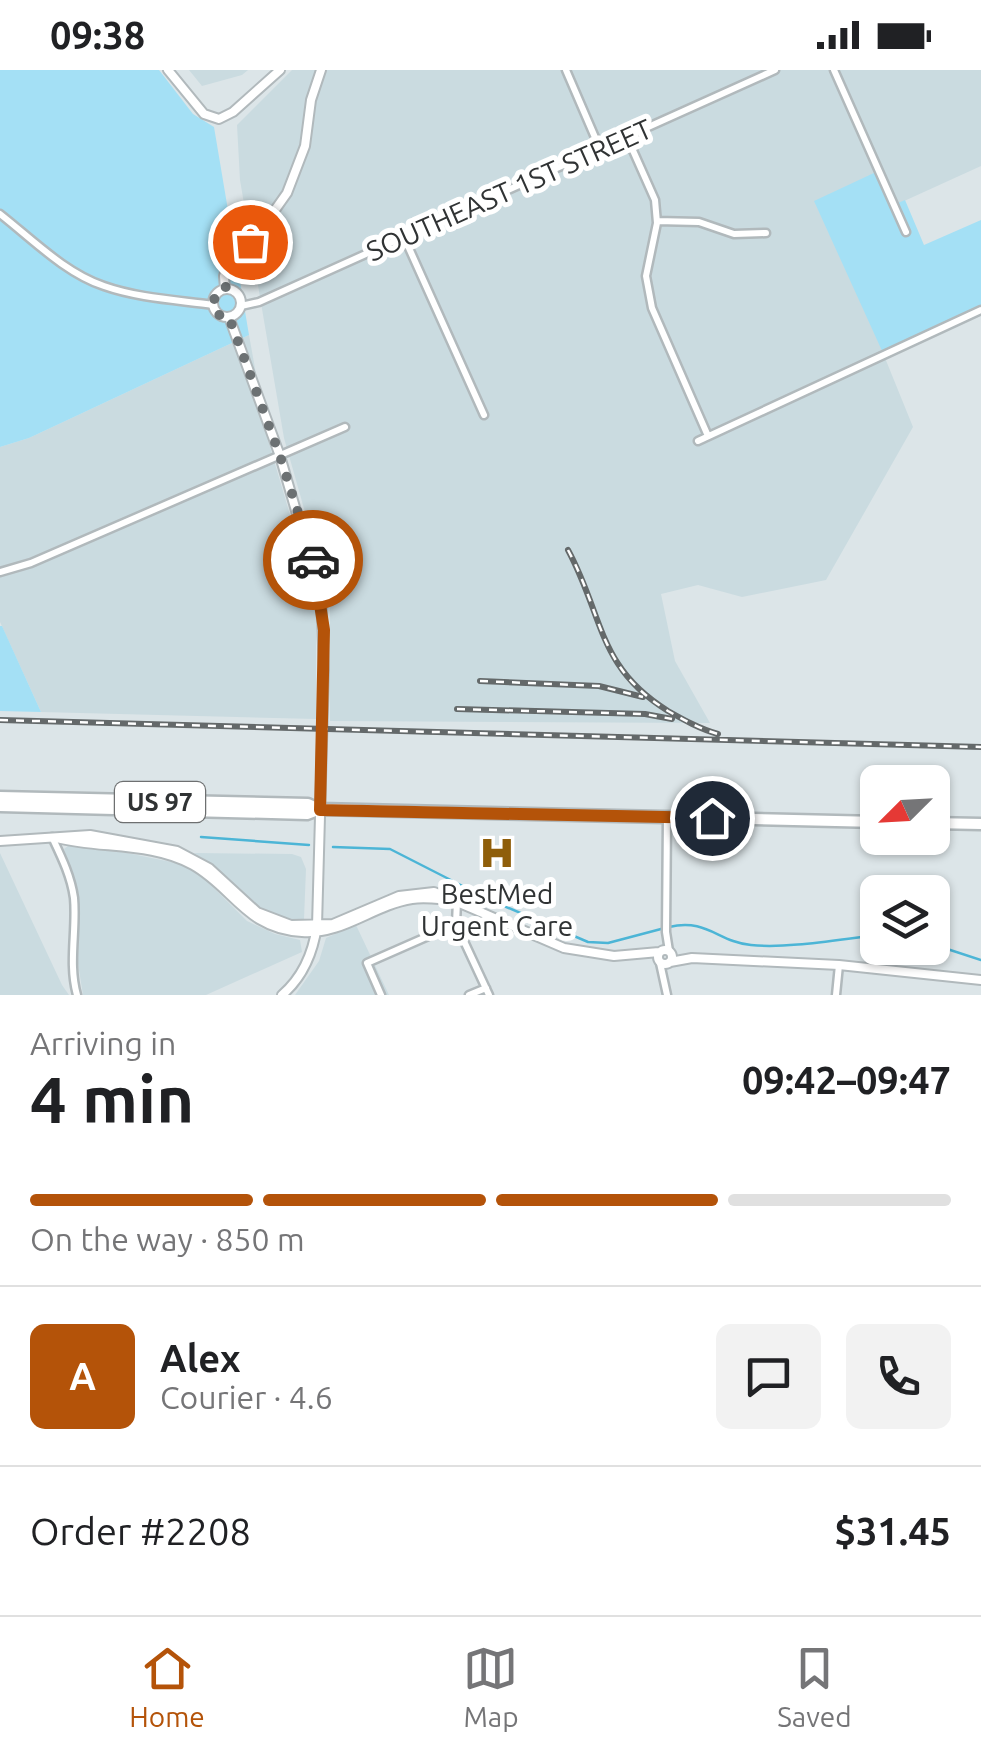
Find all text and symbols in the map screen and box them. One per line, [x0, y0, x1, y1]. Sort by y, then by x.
text: 09:38 [50, 14, 145, 56]
street label: SOUTHEAST 1ST STREET [361, 112, 657, 267]
pin [208, 200, 293, 285]
icon: bag [223, 215, 278, 270]
courier [263, 510, 363, 610]
icon: car [286, 533, 341, 588]
north arrow [860, 765, 950, 855]
map controls [860, 765, 950, 965]
pin [670, 776, 755, 861]
road number: US 97 [115, 782, 205, 822]
icon: home [685, 791, 740, 846]
hospital icon: BestMed Urgent Care [478, 834, 516, 872]
button: layers [860, 875, 950, 965]
place label: BestMed Urgent Care [421, 878, 573, 941]
text: Arriving in [30, 1025, 176, 1061]
text: 09:42–09:47 [742, 1059, 951, 1101]
text: 4 min [30, 1062, 194, 1135]
text: On the way · 850 m [30, 1221, 305, 1257]
button: chat [716, 1324, 821, 1429]
button: phone [846, 1324, 951, 1429]
text: Alex [160, 1337, 241, 1379]
text: A [69, 1355, 96, 1397]
text: Courier · 4.6 [160, 1379, 333, 1415]
text: Order #2208 [30, 1510, 251, 1552]
text: $31.45 [834, 1510, 951, 1552]
tab: Home [129, 1641, 205, 1732]
tab: Map [463, 1641, 519, 1732]
tab: Saved [777, 1641, 852, 1732]

